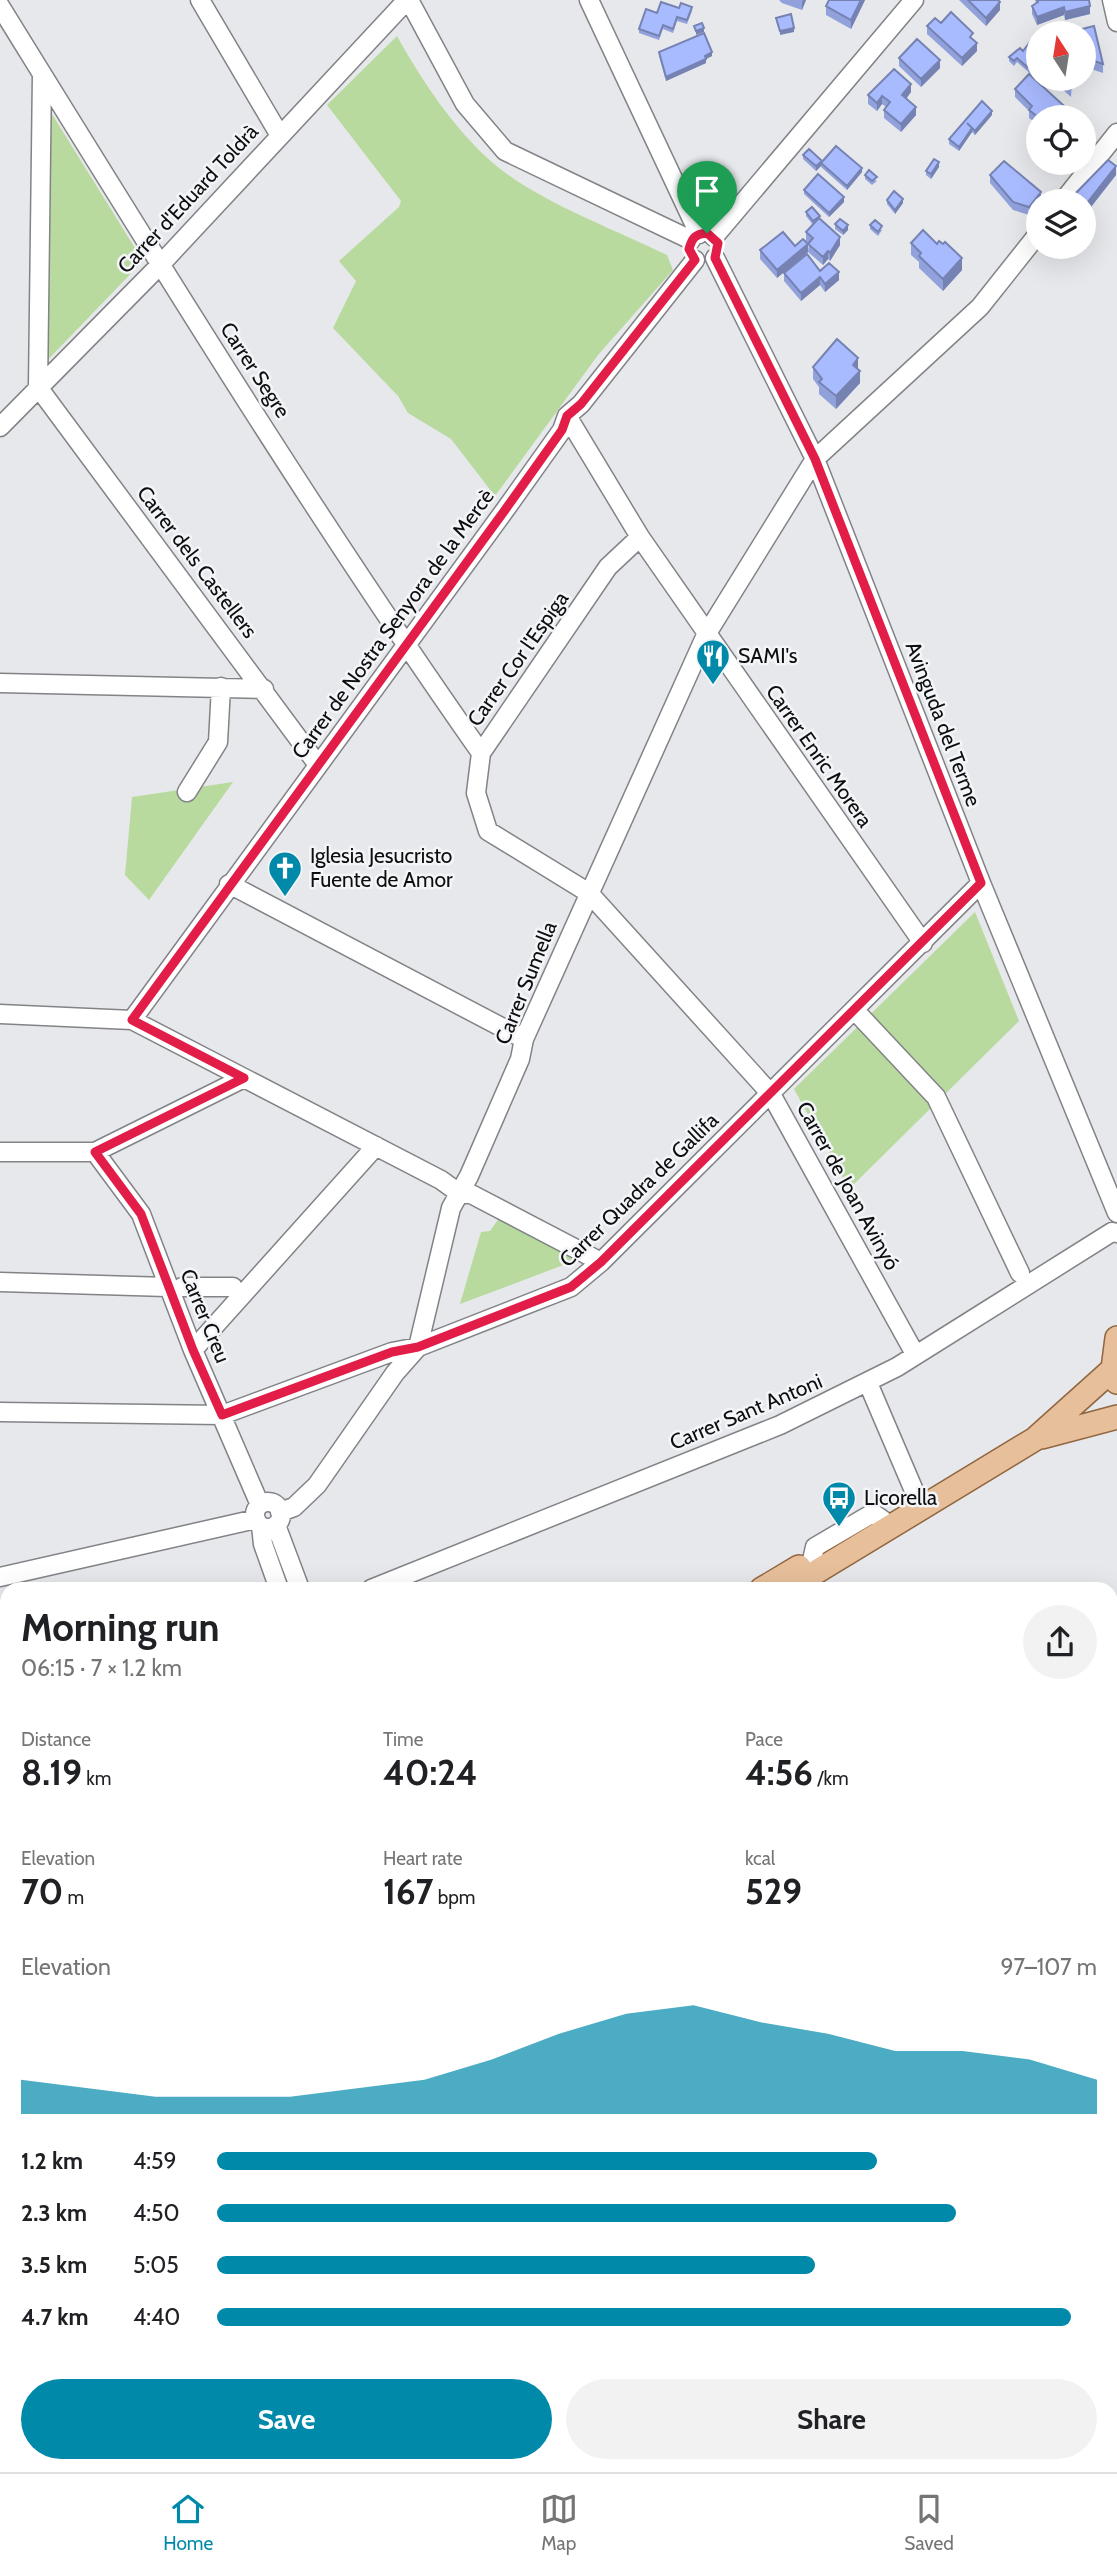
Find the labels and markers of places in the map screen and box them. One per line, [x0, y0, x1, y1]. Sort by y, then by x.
pin [677, 161, 737, 233]
restaurant icon: SAMI's [694, 637, 732, 686]
place label: SAMI's [738, 643, 798, 668]
place label: Iglesia Jesucristo Fuente de Amor [310, 843, 453, 892]
church icon: Iglesia Jesucristo Fuente de Amor [266, 849, 304, 898]
bus stop icon: Licorella [820, 1479, 858, 1528]
place label: Licorella [864, 1485, 937, 1510]

